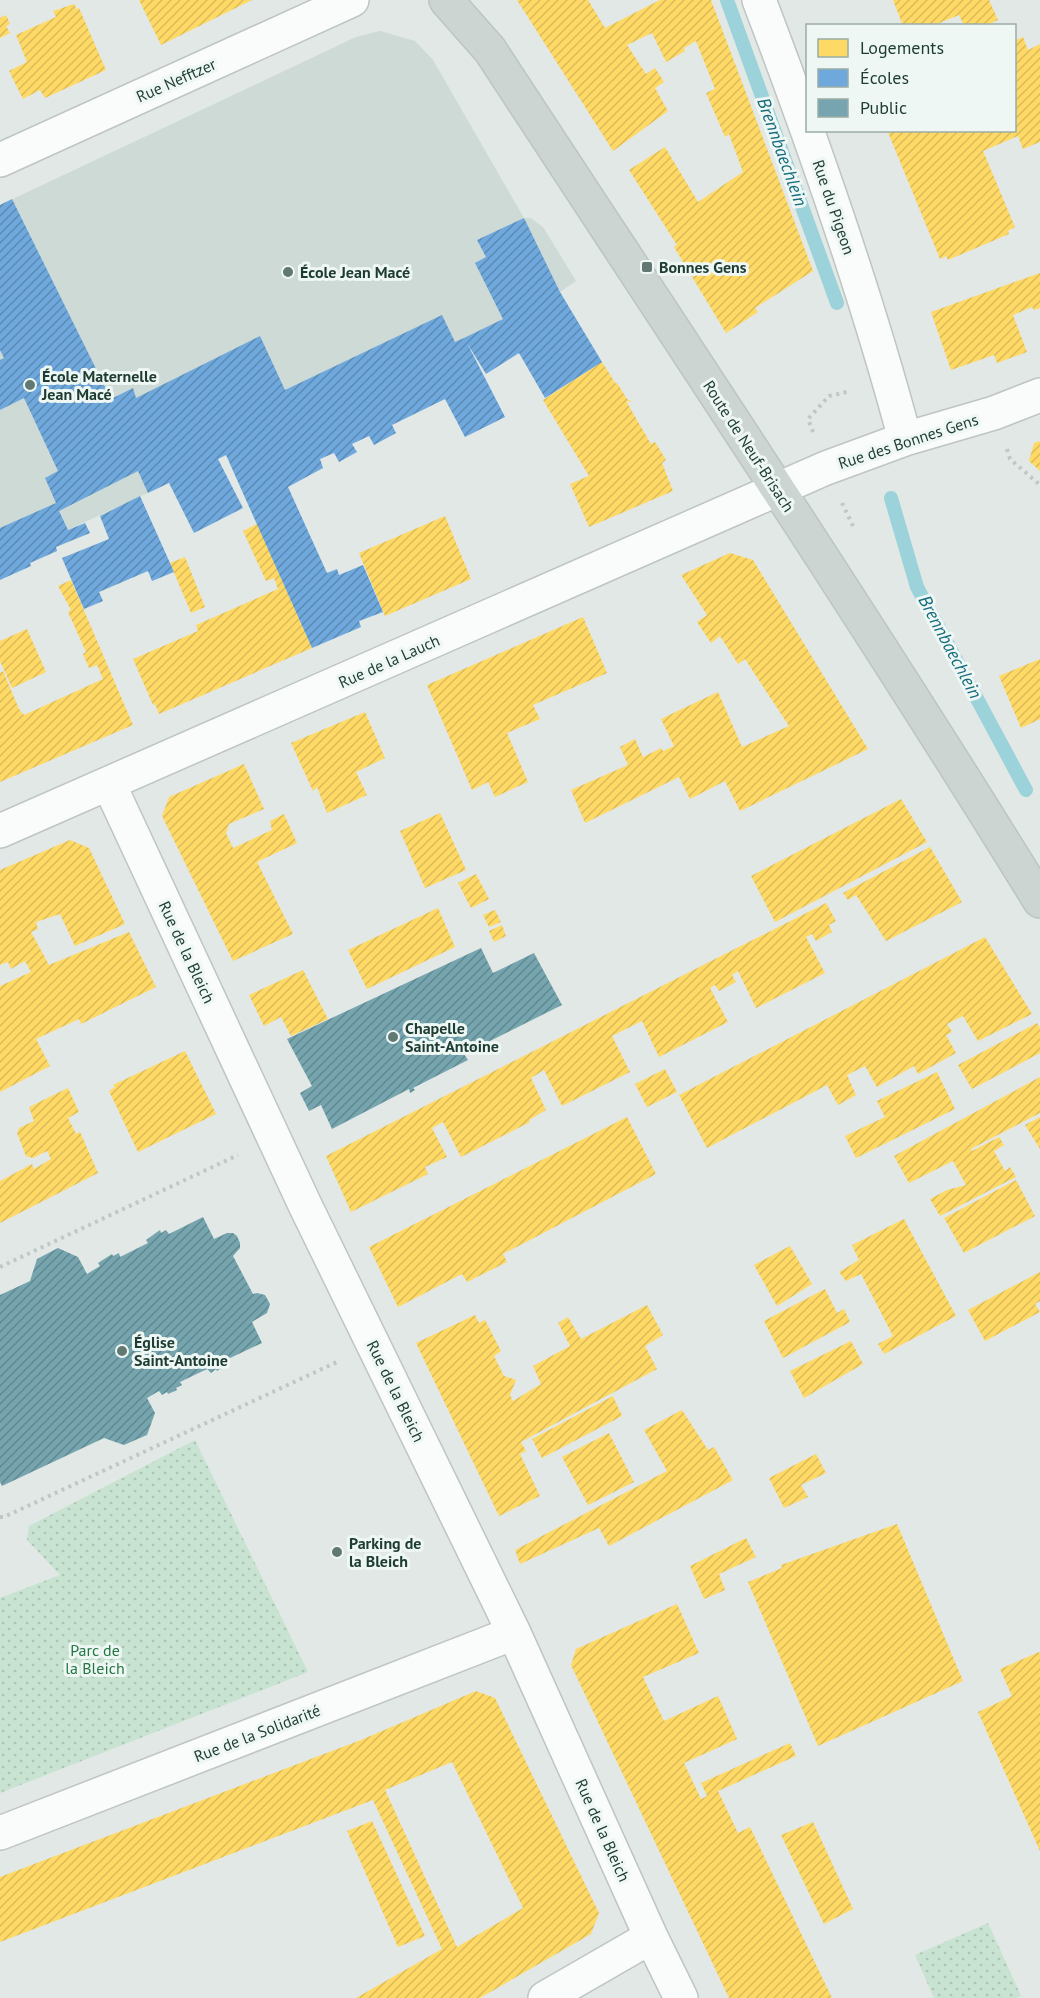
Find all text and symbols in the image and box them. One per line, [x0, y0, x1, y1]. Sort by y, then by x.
legend [806, 24, 1016, 132]
text: Logements [860, 36, 944, 59]
street label: Rue Nefftzer [133, 53, 219, 106]
text: Écoles [860, 66, 909, 89]
water label: Brennbaechlein [752, 94, 813, 209]
text: Public [860, 96, 907, 119]
street label: Rue du Pigeon [808, 157, 860, 257]
place label: Bonnes Gens [659, 257, 747, 277]
marker: Bonnes Gens [640, 260, 654, 274]
place label: École Jean Macé [300, 262, 410, 282]
marker: École Jean Macé [281, 265, 295, 279]
place label: École Maternelle Jean Macé [41, 366, 157, 404]
street label: Route de Neuf-Brisach [699, 377, 799, 515]
marker: École Maternelle Jean Macé [23, 378, 37, 392]
street label: Rue des Bonnes Gens [835, 409, 981, 473]
water label: Brennbaechlein [914, 591, 987, 702]
street label: Rue de la Lauch [335, 630, 443, 692]
street label: Rue de la Bleich [155, 898, 219, 1006]
place label: Chapelle Saint-Antoine [405, 1018, 499, 1056]
marker: Chapelle Saint-Antoine [386, 1030, 400, 1044]
place label: Église Saint-Antoine [134, 1332, 228, 1370]
street label: Rue de la Bleich [363, 1337, 429, 1445]
marker: Église Saint-Antoine [115, 1344, 129, 1358]
place label: Parking de la Bleich [349, 1533, 422, 1571]
marker: Parking de la Bleich [330, 1545, 344, 1559]
park label: Parc de la Bleich [65, 1640, 125, 1678]
street label: Rue de la Solidarité [191, 1700, 323, 1766]
street label: Rue de la Bleich [571, 1775, 635, 1885]

